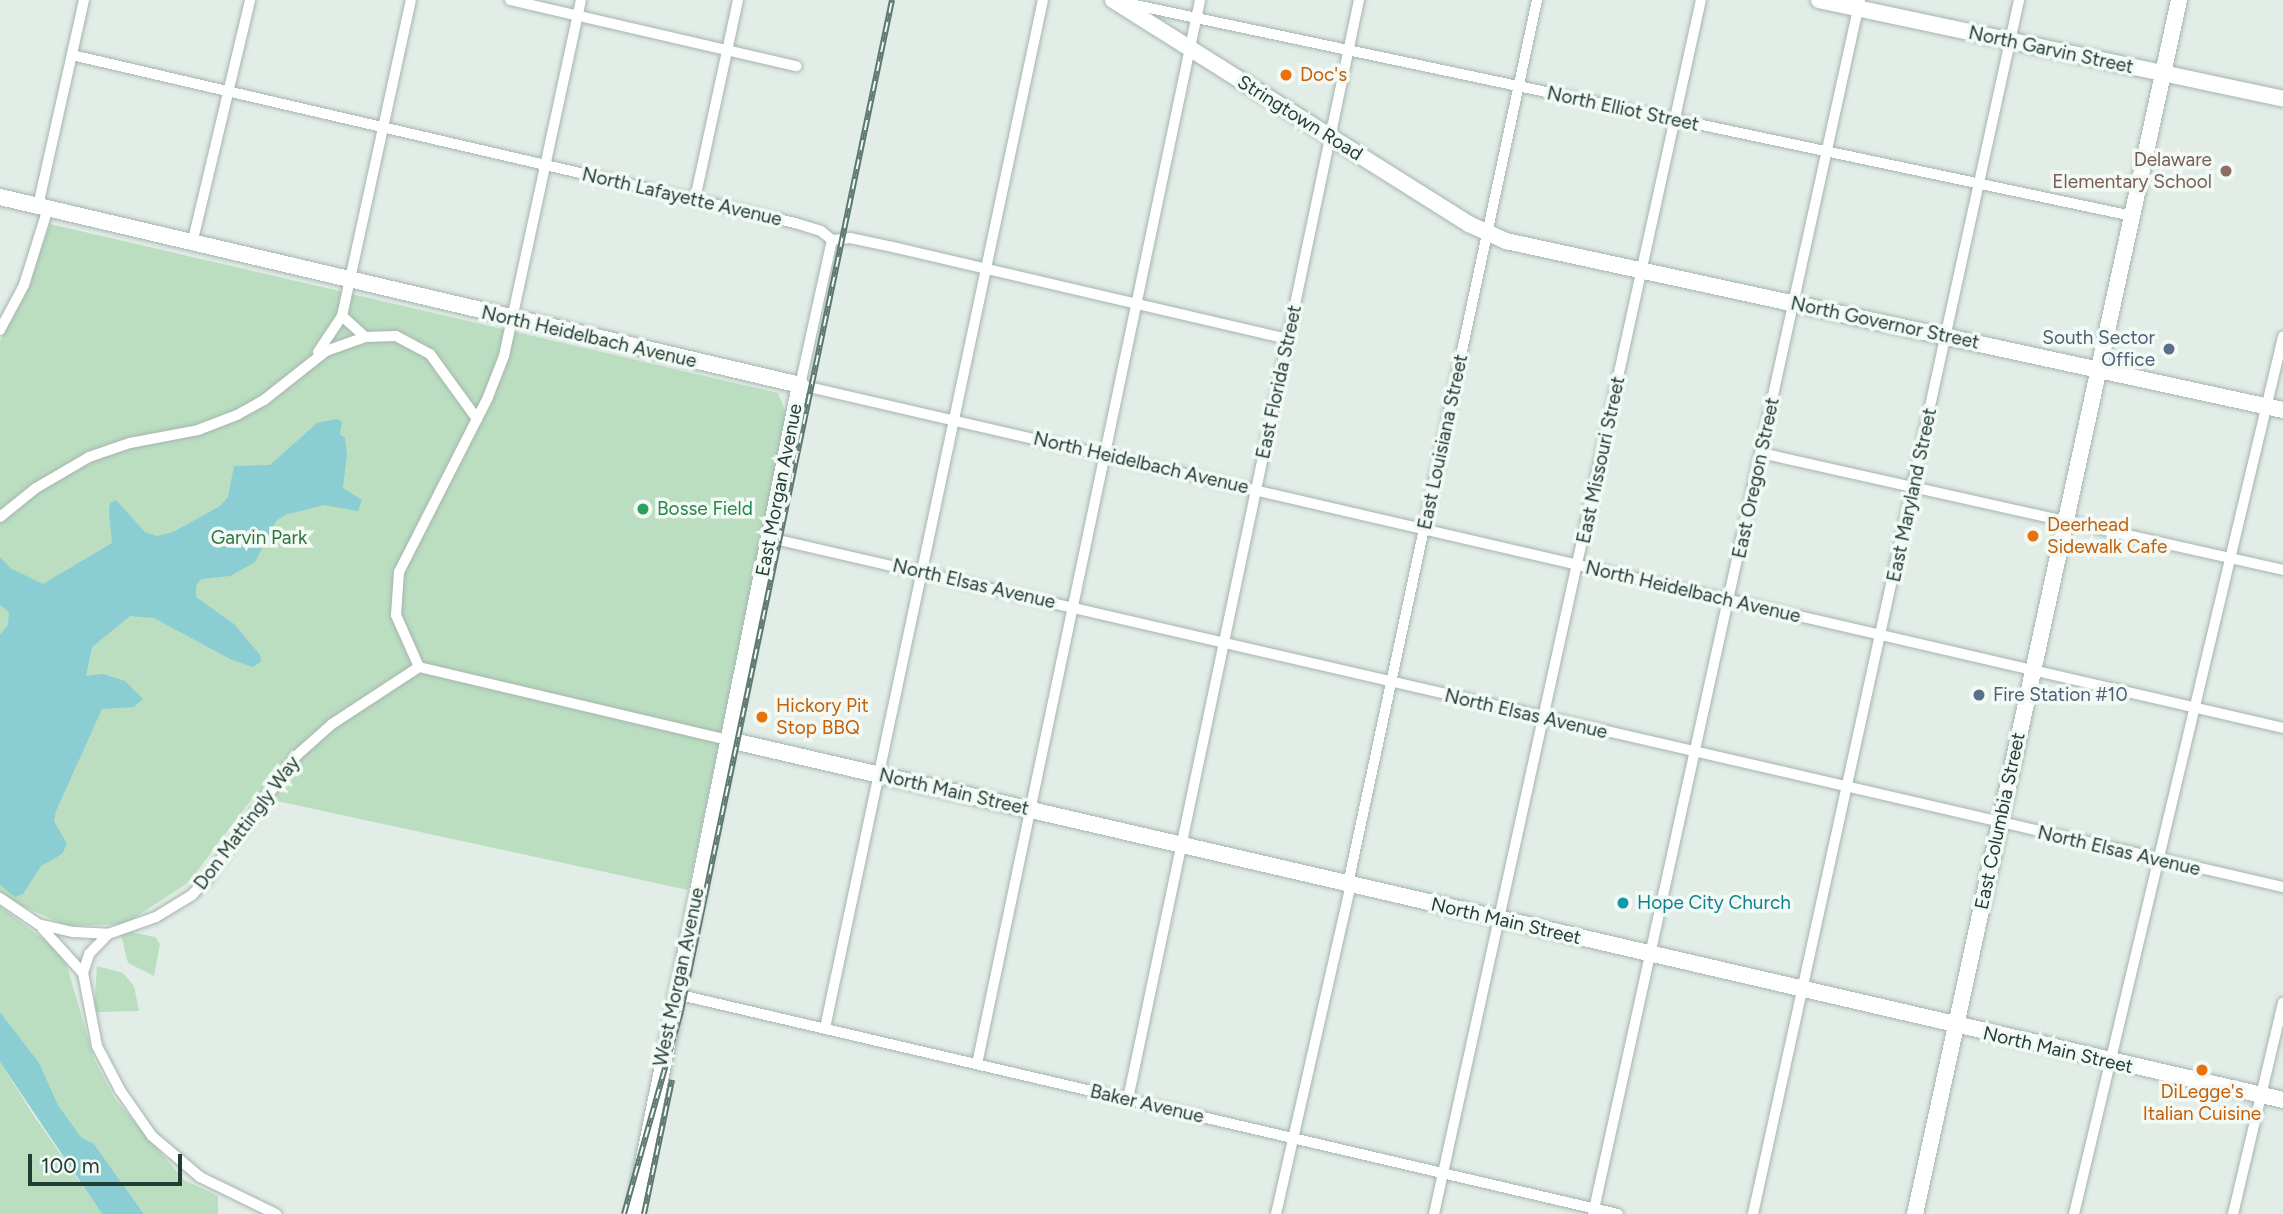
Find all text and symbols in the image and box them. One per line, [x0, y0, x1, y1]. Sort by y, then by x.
street label: North Garvin Street [1966, 21, 2136, 79]
place label: Doc's [1300, 64, 1347, 86]
marker: Doc's [1278, 67, 1294, 83]
street label: Stringtown Road [1233, 70, 1367, 166]
street label: North Elliot Street [1545, 82, 1701, 136]
place label: Delaware Elementary School [2052, 149, 2212, 193]
street label: North Lafayette Avenue [580, 163, 784, 231]
marker: Delaware Elementary School [2218, 163, 2234, 179]
street label: North Governor Street [1789, 292, 1981, 354]
street label: North Heidelbach Avenue [479, 301, 699, 373]
street label: East Florida Street [1252, 303, 1306, 461]
place label: South Sector Office [2042, 327, 2155, 371]
marker: South Sector Office [2161, 341, 2177, 357]
street label: East Louisiana Street [1413, 352, 1473, 532]
street label: East Missouri Street [1572, 374, 1630, 546]
street label: East Oregon Street [1728, 395, 1784, 561]
street label: East Morgan Avenue [751, 402, 807, 578]
street label: East Maryland Street [1882, 406, 1942, 584]
street label: North Heidelbach Avenue [1031, 427, 1251, 499]
place label: Bosse Field [657, 498, 753, 520]
marker: Bosse Field [635, 501, 651, 517]
place label: Deerhead Sidewalk Cafe [2047, 514, 2167, 558]
park label: Garvin Park [211, 527, 307, 549]
marker: Deerhead Sidewalk Cafe [2025, 528, 2041, 544]
street label: North Elsas Avenue [890, 554, 1058, 614]
street label: North Heidelbach Avenue [1583, 556, 1803, 628]
street label: North Elsas Avenue [1442, 684, 1610, 744]
place label: Fire Station #10 [1993, 684, 2128, 706]
marker: Fire Station #10 [1971, 687, 1987, 703]
place label: Hickory Pit Stop BBQ [776, 695, 869, 739]
marker: Hickory Pit Stop BBQ [754, 709, 770, 725]
street label: East Columbia Street [1970, 730, 2030, 912]
street label: Don Mattingly Way [189, 752, 305, 894]
street label: North Main Street [877, 764, 1031, 820]
street label: North Elsas Avenue [2035, 821, 2203, 881]
street label: West Morgan Avenue [649, 885, 709, 1069]
place label: Hope City Church [1637, 892, 1791, 914]
street label: North Main Street [1429, 893, 1583, 949]
marker: Hope City Church [1615, 895, 1631, 911]
street label: North Main Street [1981, 1022, 2135, 1078]
marker: DiLegge's Italian Cuisine [2194, 1062, 2210, 1078]
street label: Baker Avenue [1088, 1080, 1206, 1128]
place label: DiLegge's Italian Cuisine [2143, 1081, 2261, 1125]
scale bar [32, 1140, 186, 1184]
text: 100 m [41, 1153, 100, 1178]

